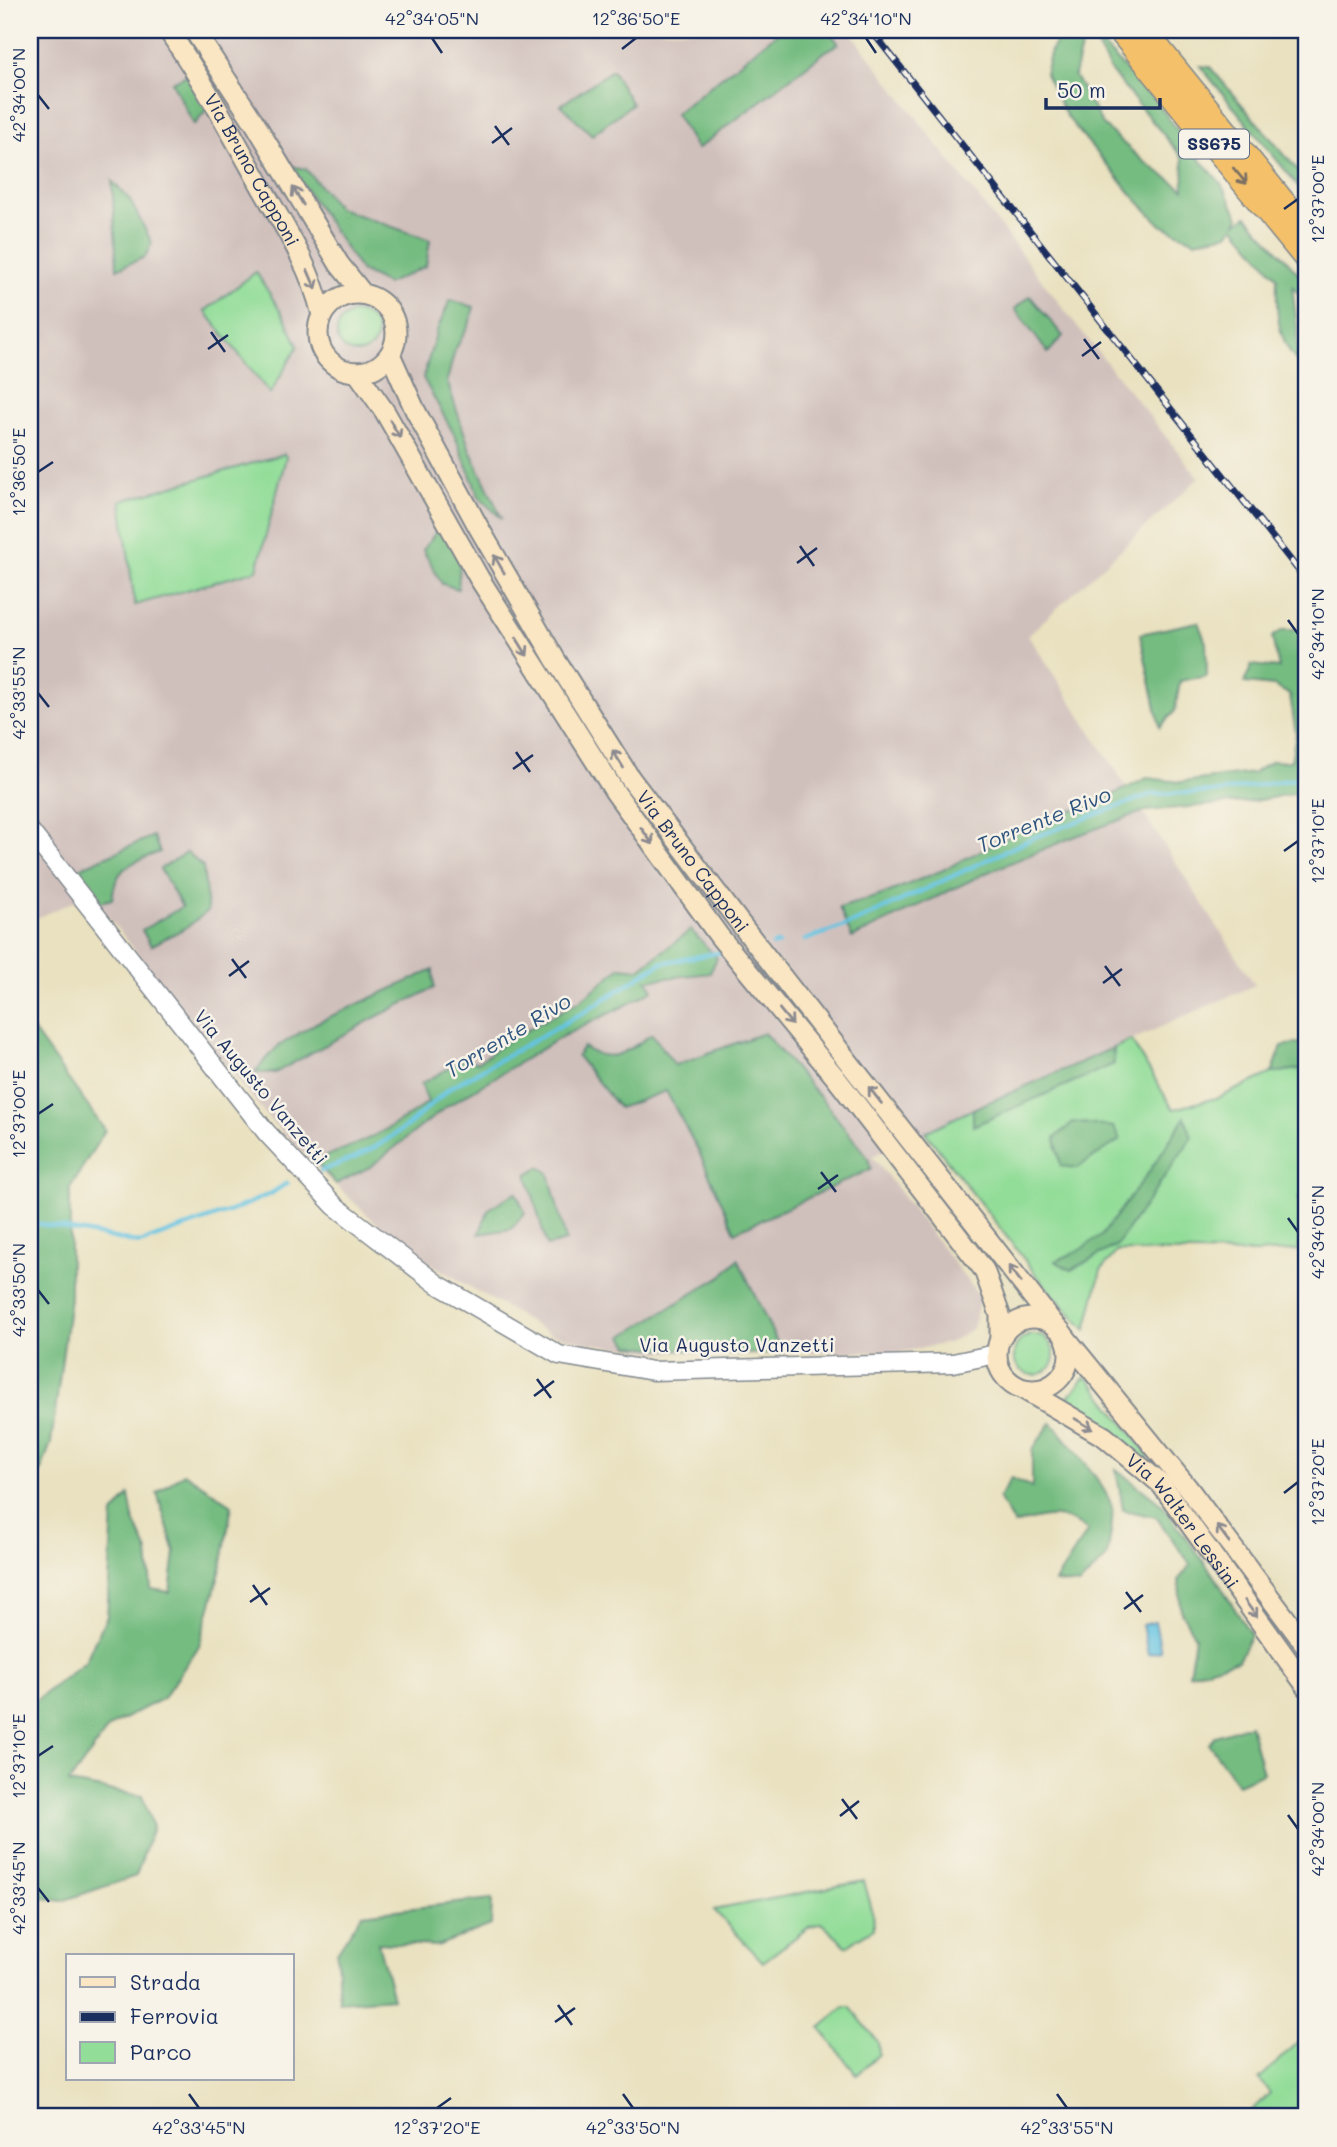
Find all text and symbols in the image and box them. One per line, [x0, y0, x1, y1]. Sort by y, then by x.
text: 42°34'05"N [385, 6, 479, 30]
text: 12°36'50"E [592, 6, 680, 30]
text: 42°34'10"N [820, 6, 912, 30]
text: 42°34'00"N [6, 48, 30, 142]
scale bar [1046, 66, 1160, 110]
text: 50 m [1057, 76, 1106, 103]
street label: Via Bruno Capponi [199, 88, 306, 250]
road number: SS675 [1179, 130, 1249, 159]
text: 12°37'00"E [1305, 155, 1329, 243]
one-way arrow [1233, 167, 1248, 185]
one-way arrow [291, 187, 305, 207]
one-way arrow [306, 269, 319, 290]
one-way arrow [389, 418, 402, 439]
text: 12°36'50"E [6, 428, 30, 516]
one-way arrow [492, 555, 506, 575]
text: 42°34'10"N [1305, 588, 1329, 680]
one-way arrow [515, 636, 529, 656]
text: 42°33'55"N [6, 646, 30, 740]
one-way arrow [610, 749, 624, 769]
water label: Torrente Rivo [972, 779, 1114, 858]
street label: Via Bruno Capponi [631, 785, 755, 937]
text: 12°37'10"E [1305, 798, 1329, 884]
one-way arrow [640, 826, 654, 845]
water label: Torrente Rivo [439, 987, 575, 1083]
street label: Via Augusto Vanzetti [189, 1004, 334, 1170]
one-way arrow [778, 1007, 793, 1025]
text: 12°37'00"E [6, 1070, 30, 1158]
one-way arrow [867, 1086, 882, 1105]
text: 42°34'05"N [1305, 1185, 1329, 1279]
text: 42°33'50"N [6, 1243, 30, 1337]
one-way arrow [1008, 1265, 1023, 1284]
street label: Via Augusto Vanzetti [639, 1332, 835, 1357]
one-way arrow [1073, 1418, 1093, 1432]
text: 12°37'20"E [1305, 1438, 1329, 1526]
street label: Via Walter Lessini [1121, 1447, 1245, 1593]
one-way arrow [1215, 1525, 1230, 1543]
one-way arrow [1244, 1599, 1258, 1618]
text: 12°37'10"E [6, 1713, 30, 1799]
text: 42°34'00"N [1305, 1782, 1329, 1876]
text: 42°33'45"N [6, 1841, 30, 1935]
legend [66, 1954, 294, 2080]
text: Strada [130, 1968, 201, 1995]
text: Ferrovia [130, 2002, 219, 2029]
text: Parco [130, 2038, 191, 2065]
text: 42°33'45"N [152, 2115, 246, 2139]
text: 12°37'20"E [393, 2115, 481, 2139]
text: 42°33'50"N [586, 2115, 680, 2139]
text: 42°33'55"N [1020, 2115, 1114, 2139]

